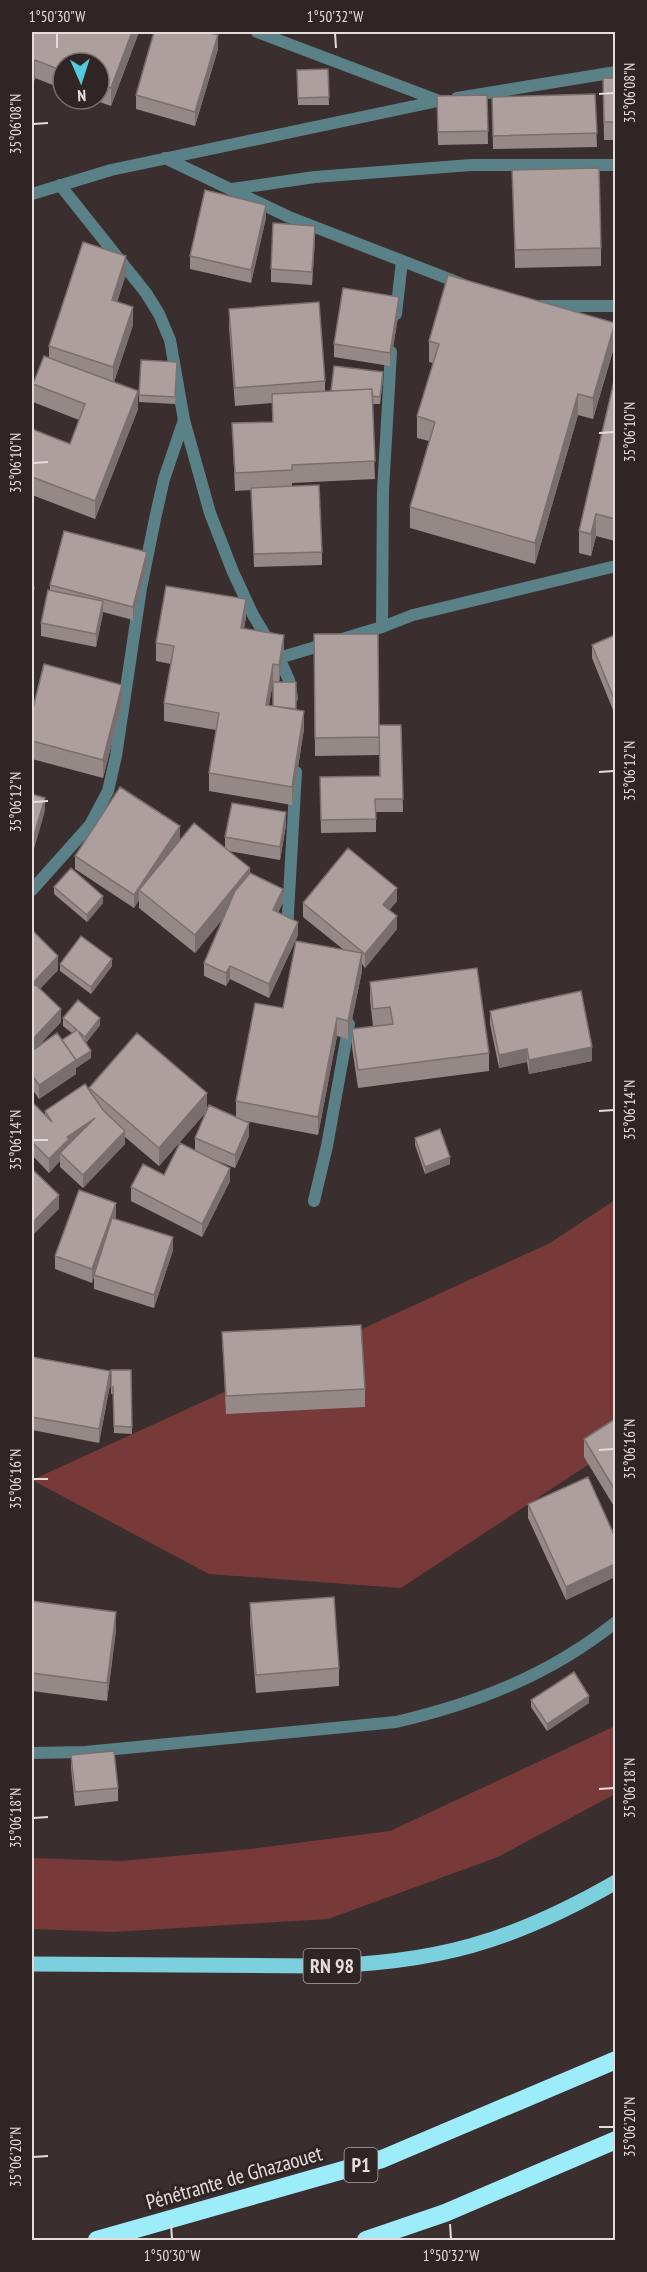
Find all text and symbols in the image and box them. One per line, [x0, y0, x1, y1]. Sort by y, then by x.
text: 1°50'30"W [29, 7, 85, 26]
text: 1°50'32"W [307, 7, 363, 26]
north arrow [51, 51, 111, 111]
text: 35°06'08"N [620, 63, 639, 123]
text: N [77, 86, 87, 106]
text: 35°06'08"N [6, 94, 25, 154]
text: 35°06'10"N [620, 402, 639, 462]
text: 35°06'10"N [6, 433, 25, 493]
text: 35°06'12"N [620, 741, 639, 801]
text: 35°06'12"N [6, 772, 25, 832]
text: 35°06'14"N [620, 1080, 639, 1140]
text: 35°06'14"N [6, 1110, 25, 1170]
text: 35°06'16"N [620, 1419, 639, 1479]
text: 35°06'16"N [6, 1449, 25, 1509]
text: 35°06'18"N [620, 1758, 639, 1818]
text: 35°06'18"N [6, 1788, 25, 1848]
road number: RN 98 [304, 1949, 360, 1983]
text: 35°06'20"N [620, 2097, 639, 2157]
text: 35°06'20"N [6, 2127, 25, 2187]
street label: Pénétrante de Ghazaouet [143, 2139, 325, 2216]
road number: P1 [344, 2148, 378, 2182]
text: 1°50'30"W [144, 2246, 200, 2265]
text: 1°50'32"W [423, 2246, 479, 2265]

